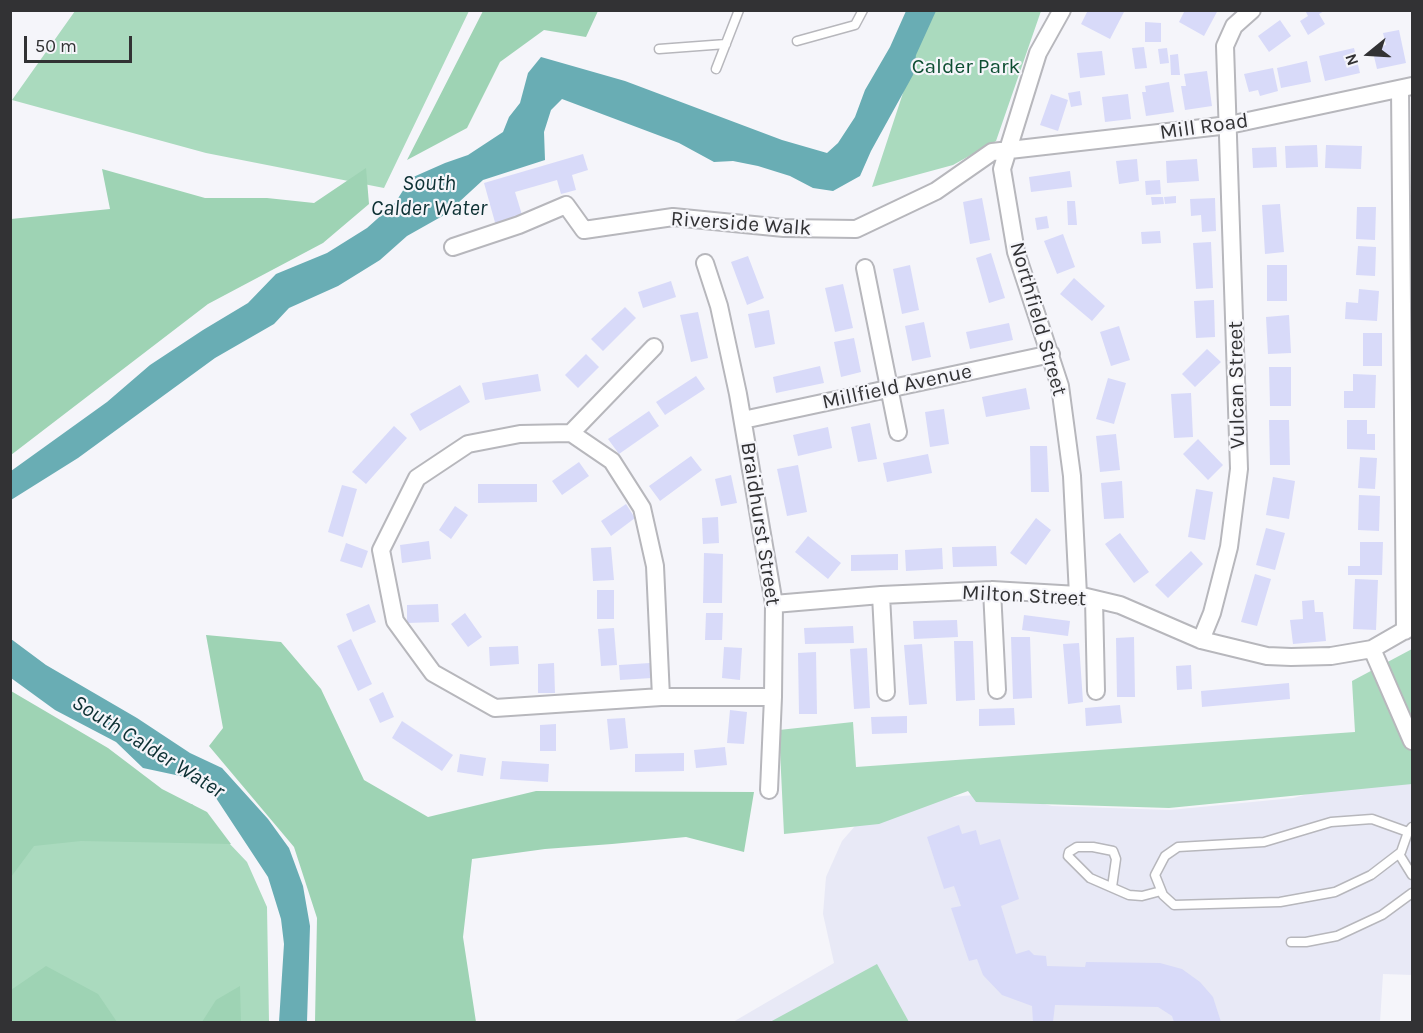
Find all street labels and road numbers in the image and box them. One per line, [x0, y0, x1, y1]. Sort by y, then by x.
street label: Mill Road [1158, 108, 1250, 146]
street label: Riverside Walk [670, 207, 812, 241]
street label: Northfield Street [1004, 239, 1072, 399]
street label: Vulcan Street [1223, 321, 1251, 449]
street label: Millfield Avenue [820, 359, 974, 415]
street label: Braidhurst Street [735, 440, 785, 608]
street label: Milton Street [961, 580, 1087, 612]

